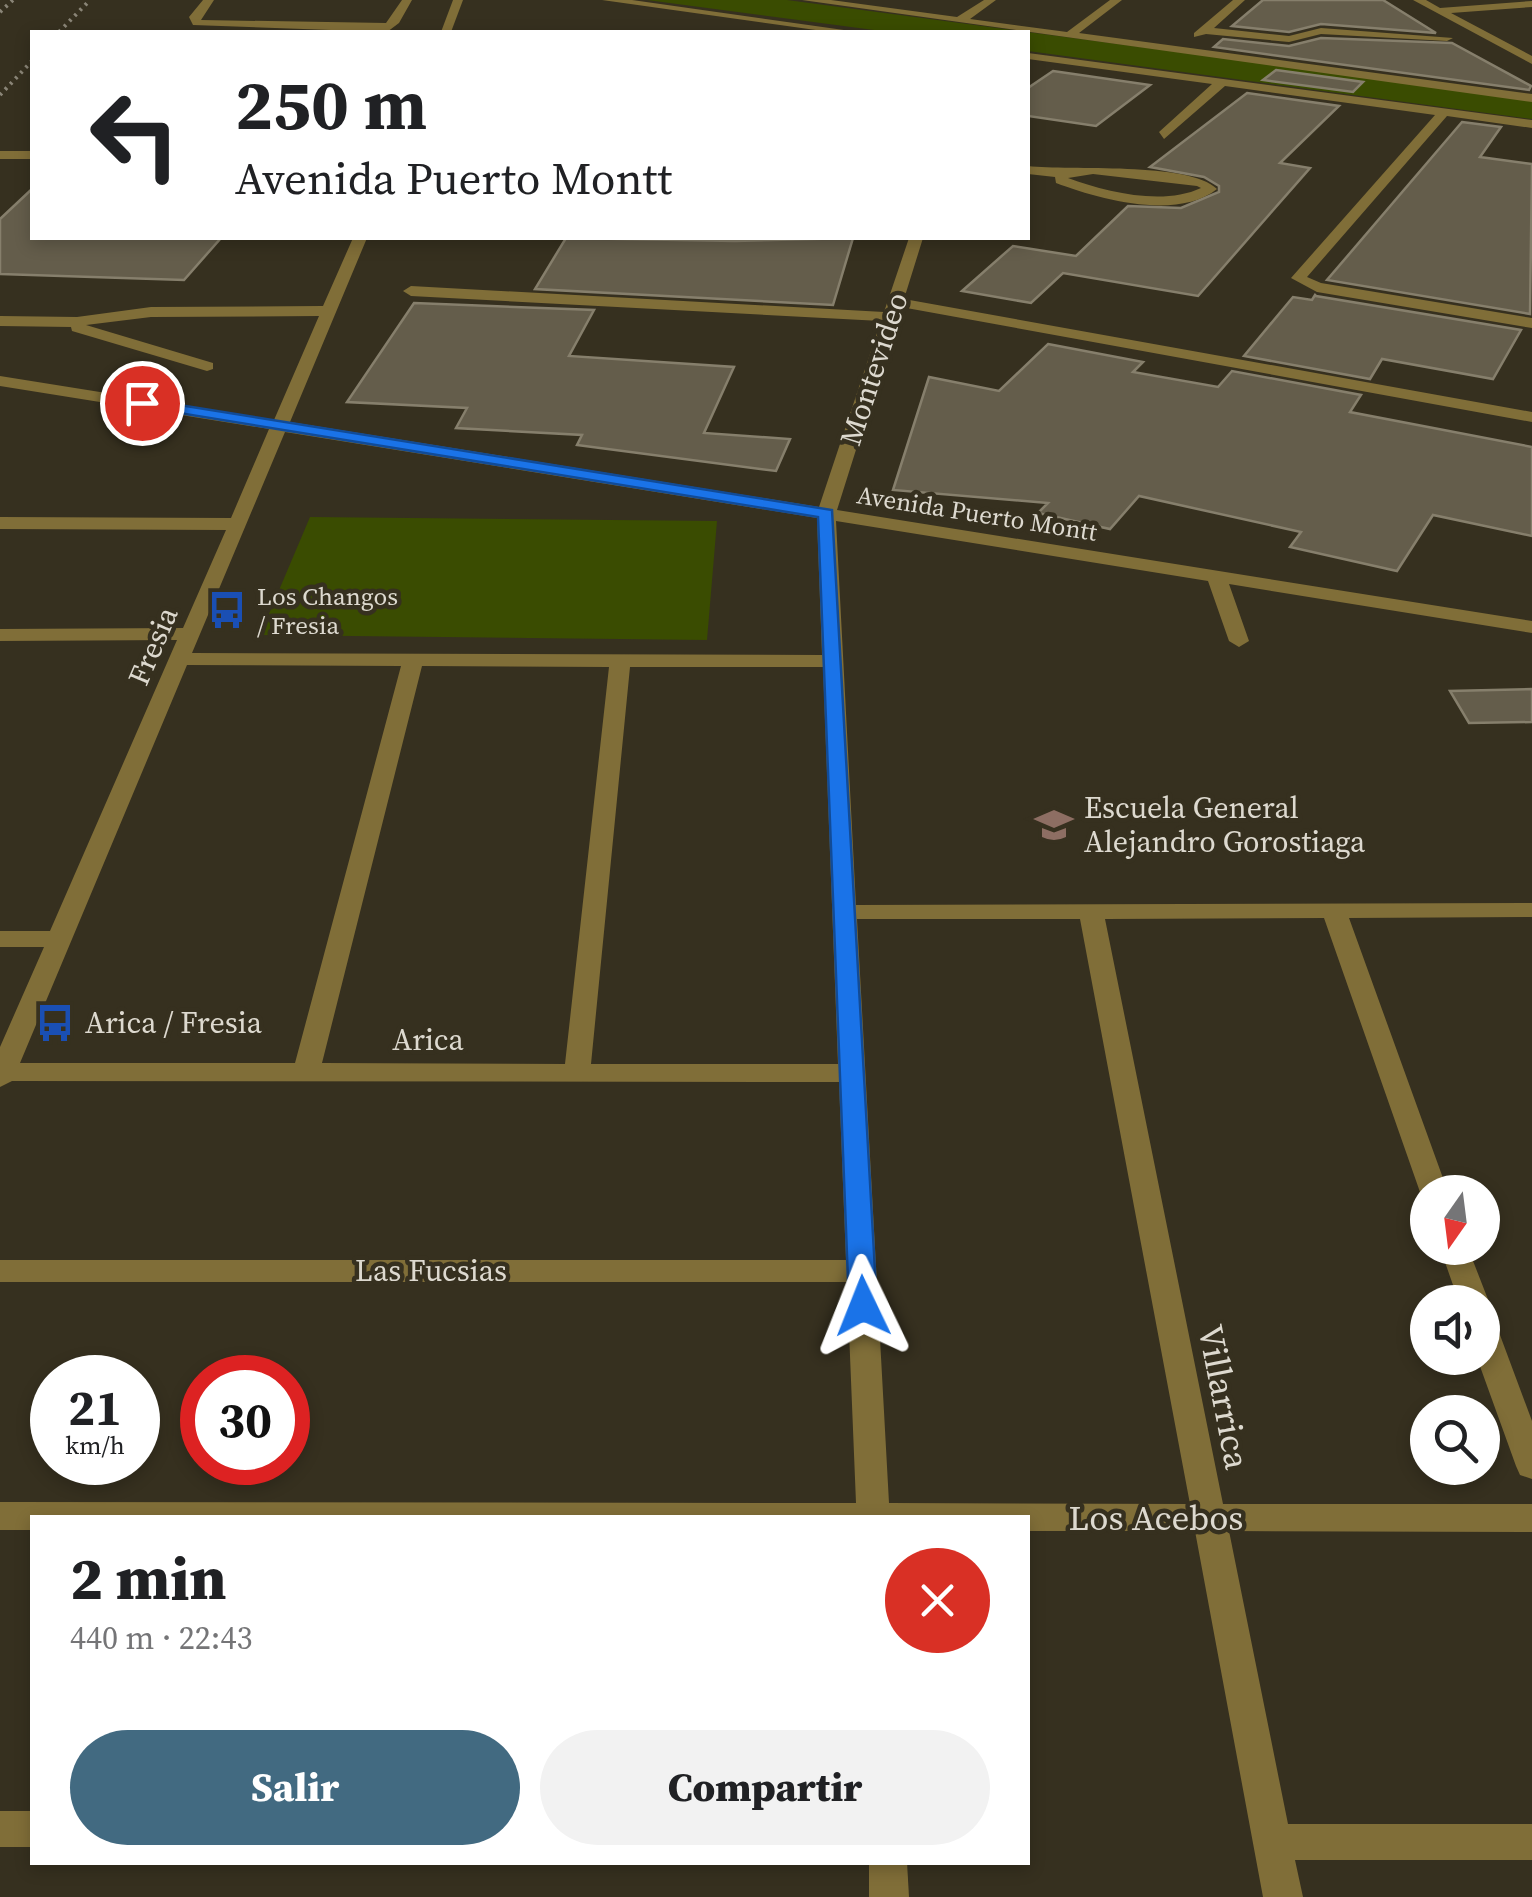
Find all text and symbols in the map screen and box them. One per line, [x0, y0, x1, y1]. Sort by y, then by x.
text: 250 m [235, 56, 427, 152]
icon: left [70, 70, 200, 200]
text: Avenida Puerto Montt [235, 147, 672, 209]
street label: Montevideo [830, 287, 918, 451]
pin [100, 361, 185, 446]
icon: arrive [115, 376, 170, 431]
street label: Avenida Puerto Montt [854, 477, 1100, 549]
place label: Los Changos / Fresia [257, 579, 398, 642]
bus stop icon: Los Changos / Fresia [206, 589, 248, 631]
street label: Fresia [118, 600, 188, 691]
place label: Escuela General Alejandro Gorostiaga [1084, 787, 1366, 862]
school or university icon: Escuela General Alejandro Gorostiaga [1033, 804, 1075, 846]
bus stop icon: Arica / Fresia [34, 1002, 76, 1044]
place label: Arica / Fresia [85, 1002, 263, 1043]
street label: Arica [392, 1019, 464, 1060]
north arrow [1410, 1175, 1500, 1265]
map controls [1410, 1175, 1500, 1485]
street label: Las Fucsias [355, 1250, 507, 1291]
position arrow [811, 1254, 915, 1358]
button: sound [1410, 1285, 1500, 1375]
street label: Villarrica [1187, 1321, 1262, 1473]
speed limit sign: 30 [180, 1355, 310, 1485]
text: 21 [68, 1373, 122, 1442]
button: search [1410, 1395, 1500, 1485]
text: km/h [65, 1428, 125, 1462]
street label: Los Acebos [1068, 1494, 1244, 1542]
text: 2 min [70, 1537, 226, 1619]
button: close [885, 1548, 990, 1653]
text: 440 m · 22:43 [70, 1616, 252, 1660]
button: Salir [70, 1730, 520, 1845]
button: Compartir [540, 1730, 990, 1845]

